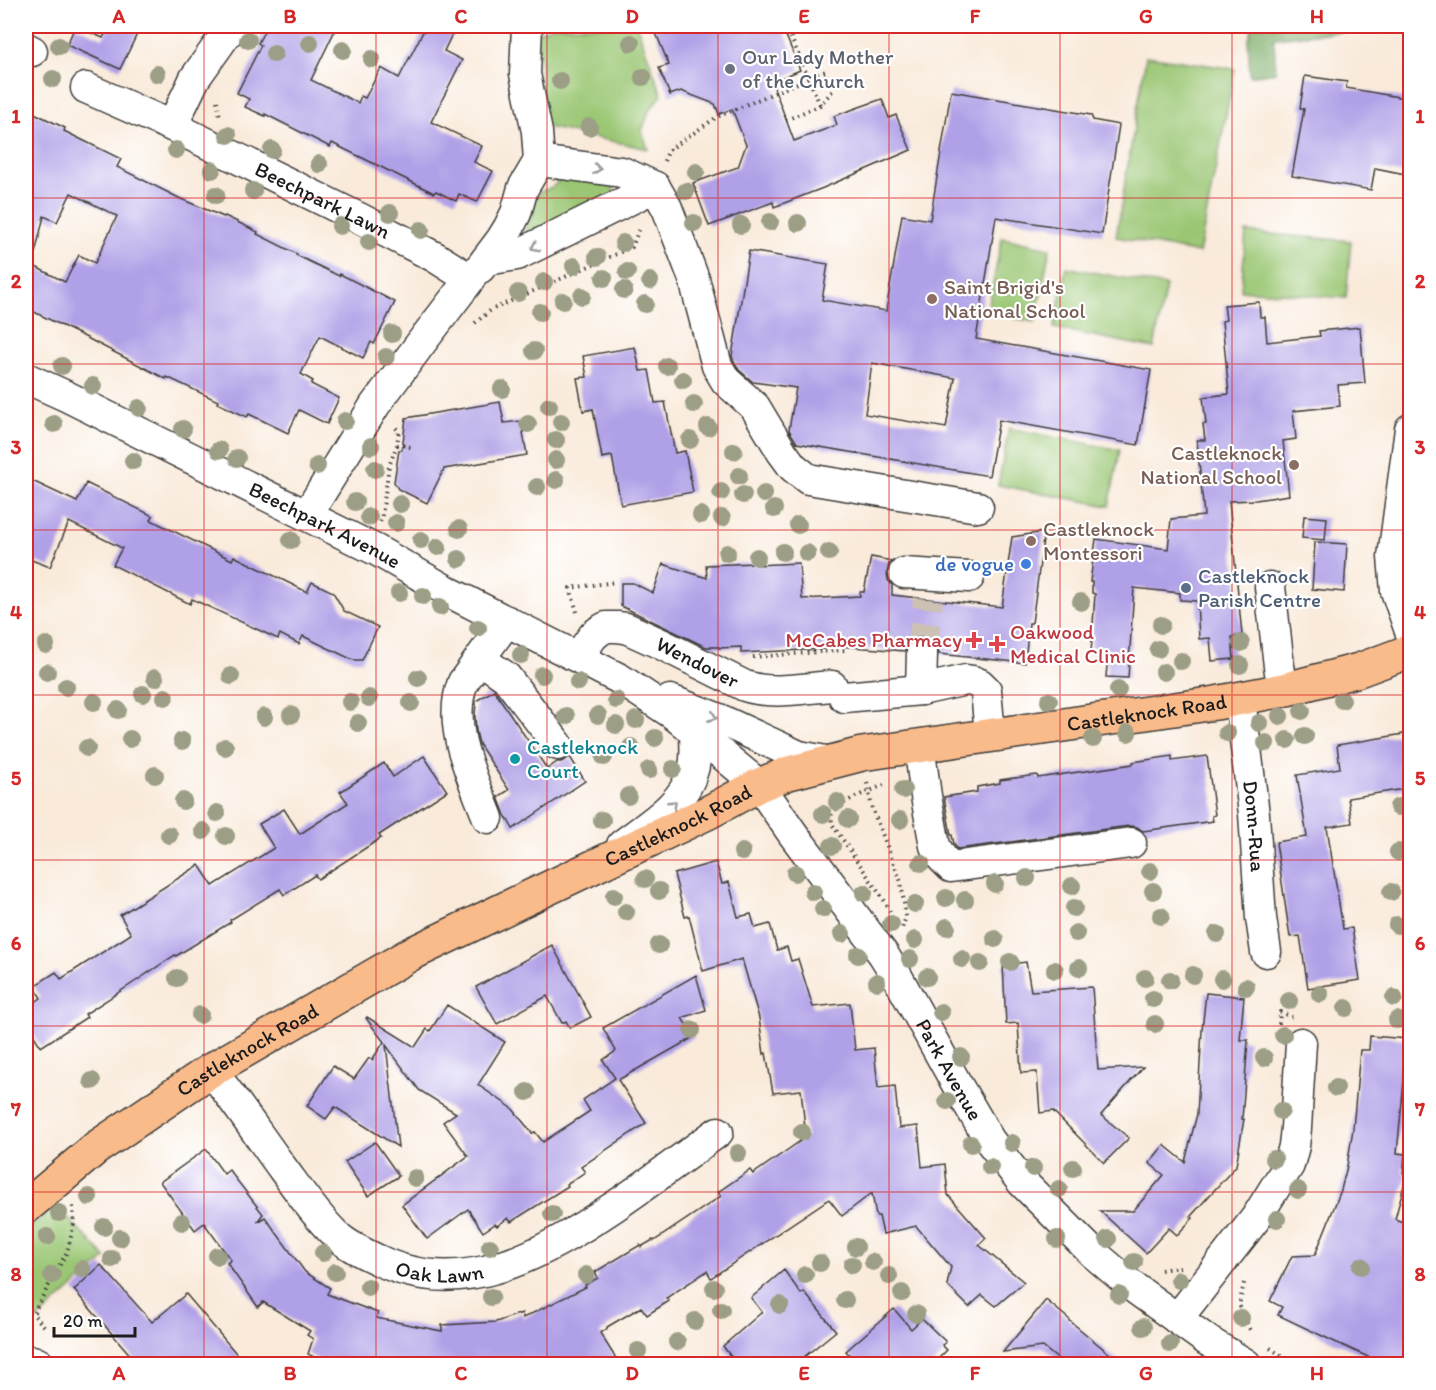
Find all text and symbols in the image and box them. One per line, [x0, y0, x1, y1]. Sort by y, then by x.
text: A [112, 4, 126, 28]
text: B [284, 4, 297, 28]
text: C [455, 4, 468, 28]
text: D [625, 4, 639, 28]
text: E [798, 4, 810, 28]
text: F [970, 4, 981, 28]
text: G [1139, 4, 1153, 28]
text: H [1310, 4, 1324, 28]
place label: Our Lady Mother of the Church [742, 44, 894, 93]
marker: Our Lady Mother of the Church [723, 62, 737, 76]
text: 1 [11, 104, 21, 128]
text: 1 [1415, 104, 1425, 128]
street label: Beechpark Lawn [251, 156, 395, 244]
one-way arrow [592, 162, 601, 174]
one-way arrow [530, 239, 541, 251]
text: 2 [11, 269, 22, 293]
text: 2 [1415, 269, 1426, 293]
place label: Saint Brigid's National School [944, 274, 1085, 323]
marker: Saint Brigid's National School [925, 292, 939, 306]
text: 3 [11, 435, 22, 459]
text: 3 [1415, 435, 1426, 459]
place label: Castleknock National School [1141, 440, 1282, 489]
marker: Castleknock National School [1287, 458, 1301, 472]
street label: Beechpark Avenue [245, 476, 405, 574]
place label: Castleknock Montessori [1043, 516, 1154, 565]
marker: Castleknock Montessori [1024, 534, 1038, 548]
place label: de vogue [935, 551, 1014, 576]
marker: de vogue [1019, 557, 1033, 571]
place label: Castleknock Parish Centre [1198, 563, 1321, 612]
marker: Castleknock Parish Centre [1179, 581, 1193, 595]
text: 4 [10, 600, 22, 624]
text: 4 [1414, 600, 1426, 624]
place label: Oakwood Medical Clinic [1010, 619, 1136, 668]
place label: McCabes Pharmacy [785, 627, 962, 652]
street label: Wendover [652, 631, 744, 693]
marker: McCabes Pharmacy [967, 633, 981, 647]
marker: Oakwood Medical Clinic [988, 635, 1006, 653]
street label: Castleknock Road [1065, 688, 1228, 736]
one-way arrow [707, 710, 718, 722]
place label: Castleknock Court [527, 734, 638, 783]
marker: Castleknock Court [508, 752, 522, 766]
text: 5 [11, 766, 22, 790]
text: 5 [1415, 766, 1426, 790]
street label: Castleknock Road [600, 778, 756, 872]
street label: Donn-Rua [1238, 779, 1271, 873]
one-way arrow [666, 800, 676, 811]
text: 6 [11, 931, 22, 955]
text: 6 [1415, 931, 1426, 955]
street label: Castleknock Road [172, 998, 322, 1102]
street label: Park Avenue [911, 1014, 988, 1125]
text: 7 [10, 1097, 21, 1121]
text: 7 [1414, 1097, 1425, 1121]
street label: Oak Lawn [393, 1255, 486, 1288]
text: 8 [11, 1262, 22, 1286]
text: 8 [1415, 1262, 1426, 1286]
scale bar [54, 1300, 135, 1338]
text: 20 m [63, 1310, 103, 1332]
text: A [112, 1361, 126, 1385]
text: B [284, 1361, 297, 1385]
text: C [455, 1361, 468, 1385]
text: D [625, 1361, 639, 1385]
text: E [798, 1361, 810, 1385]
text: F [970, 1361, 981, 1385]
text: G [1139, 1361, 1153, 1385]
text: H [1310, 1361, 1324, 1385]

